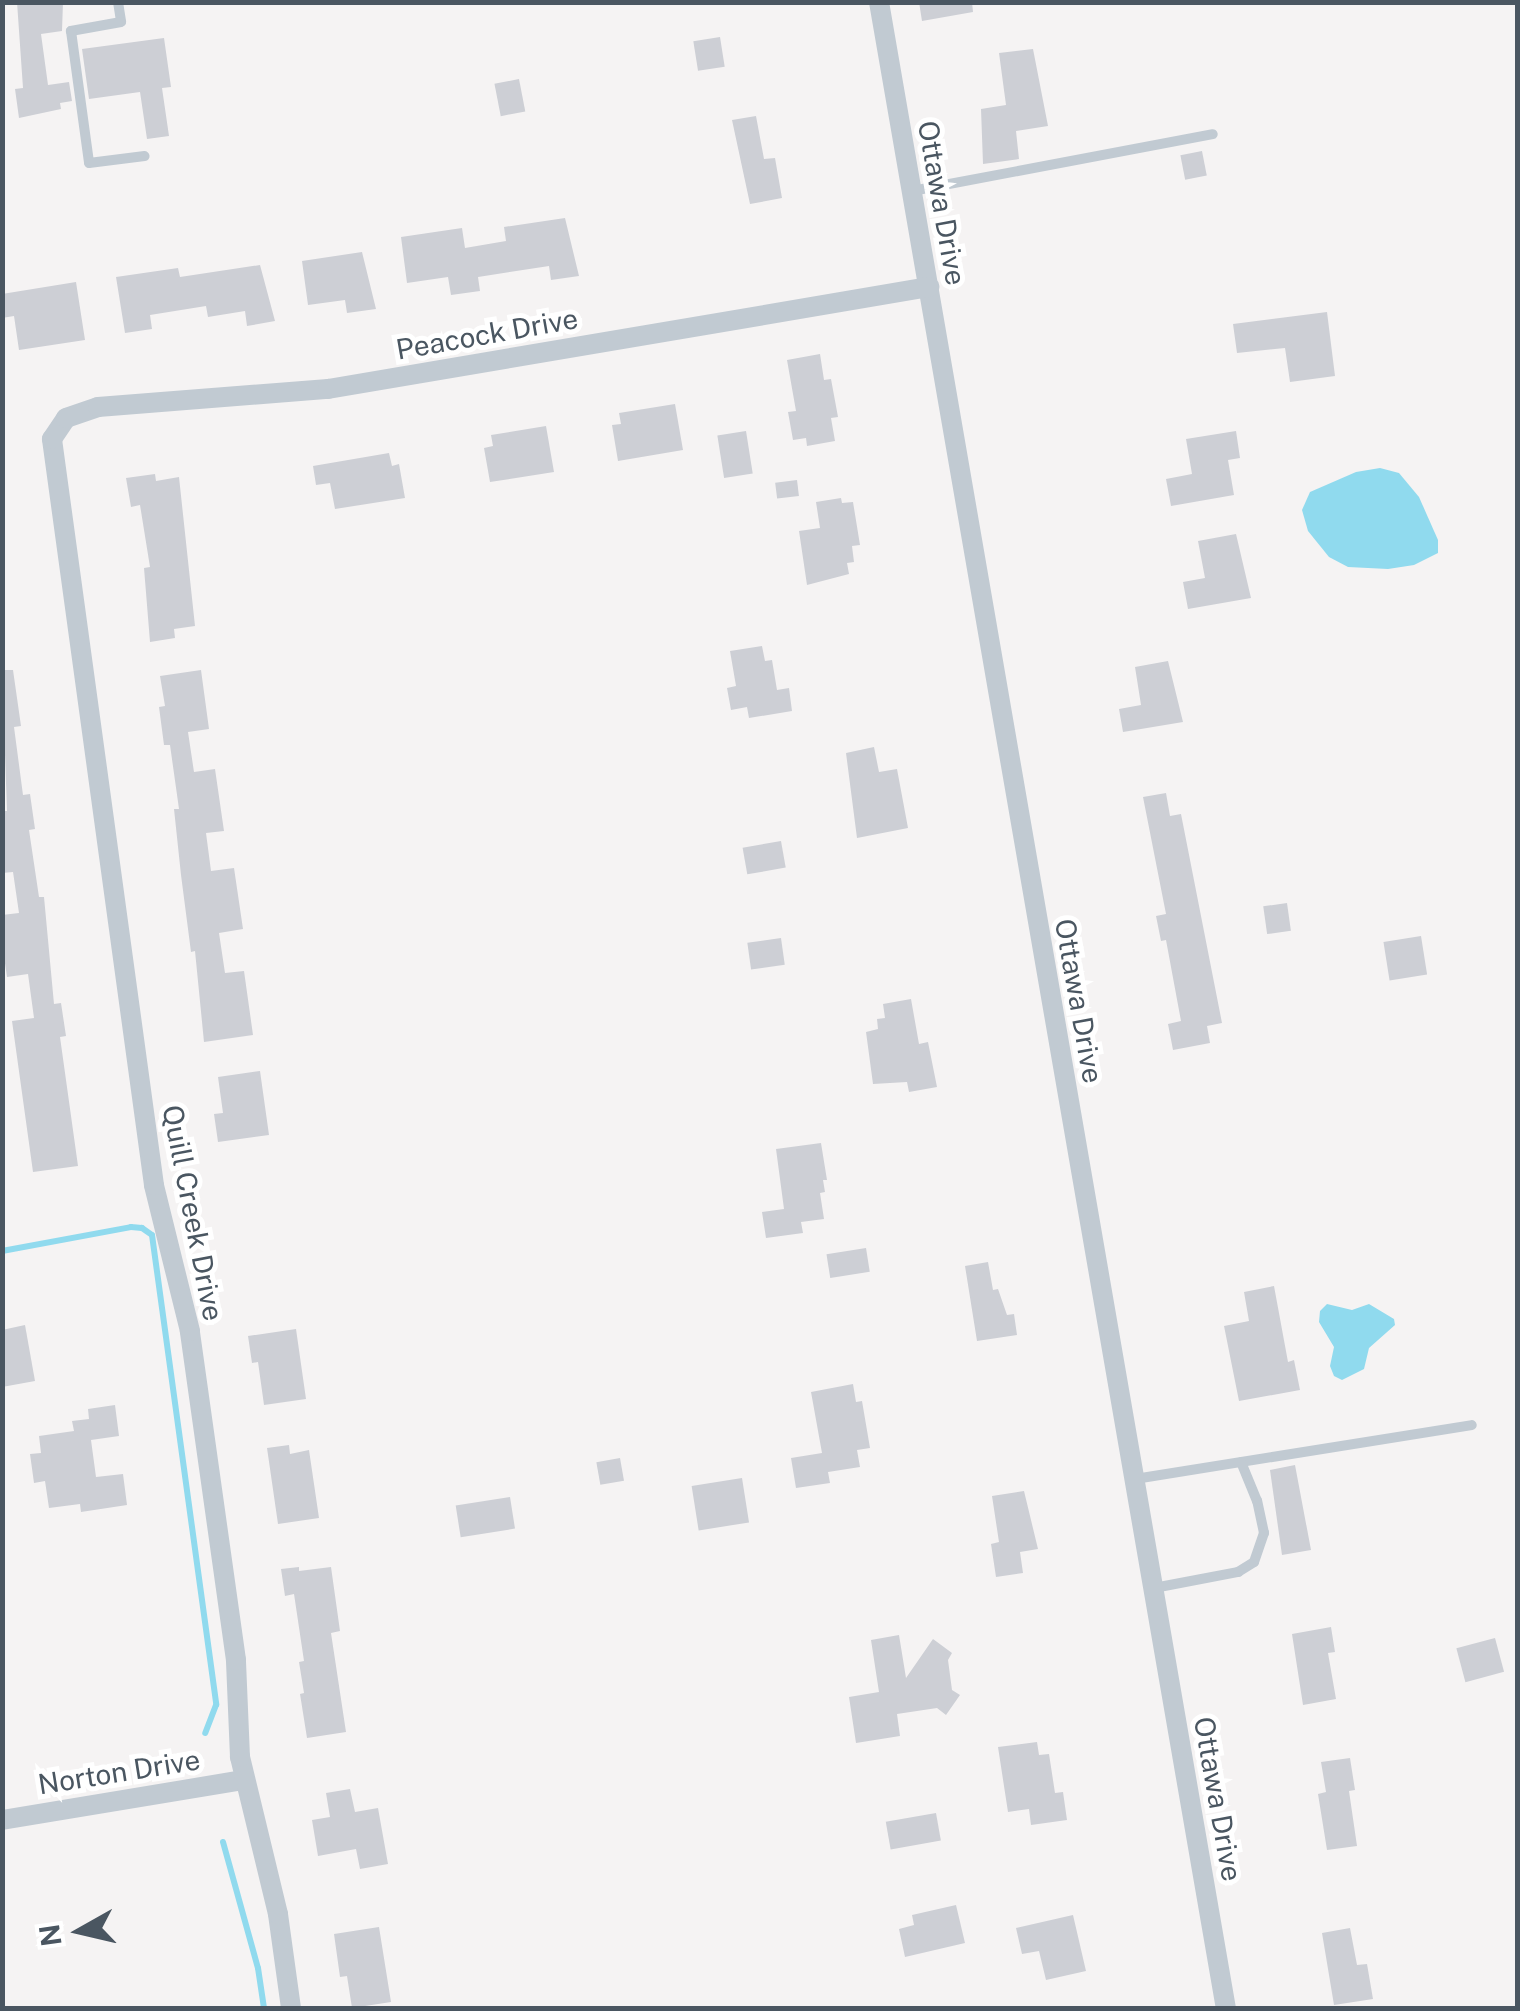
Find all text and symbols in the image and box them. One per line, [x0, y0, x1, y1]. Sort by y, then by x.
street label: Ottawa Drive [911, 118, 973, 288]
street label: Peacock Drive [393, 301, 581, 367]
street label: Ottawa Drive [1048, 916, 1110, 1086]
street label: Quill Creek Drive [156, 1102, 230, 1324]
street label: Ottawa Drive [1187, 1714, 1249, 1884]
street label: Norton Drive [36, 1743, 202, 1801]
north arrow [30, 1881, 130, 1981]
text: N [32, 1922, 68, 1948]

